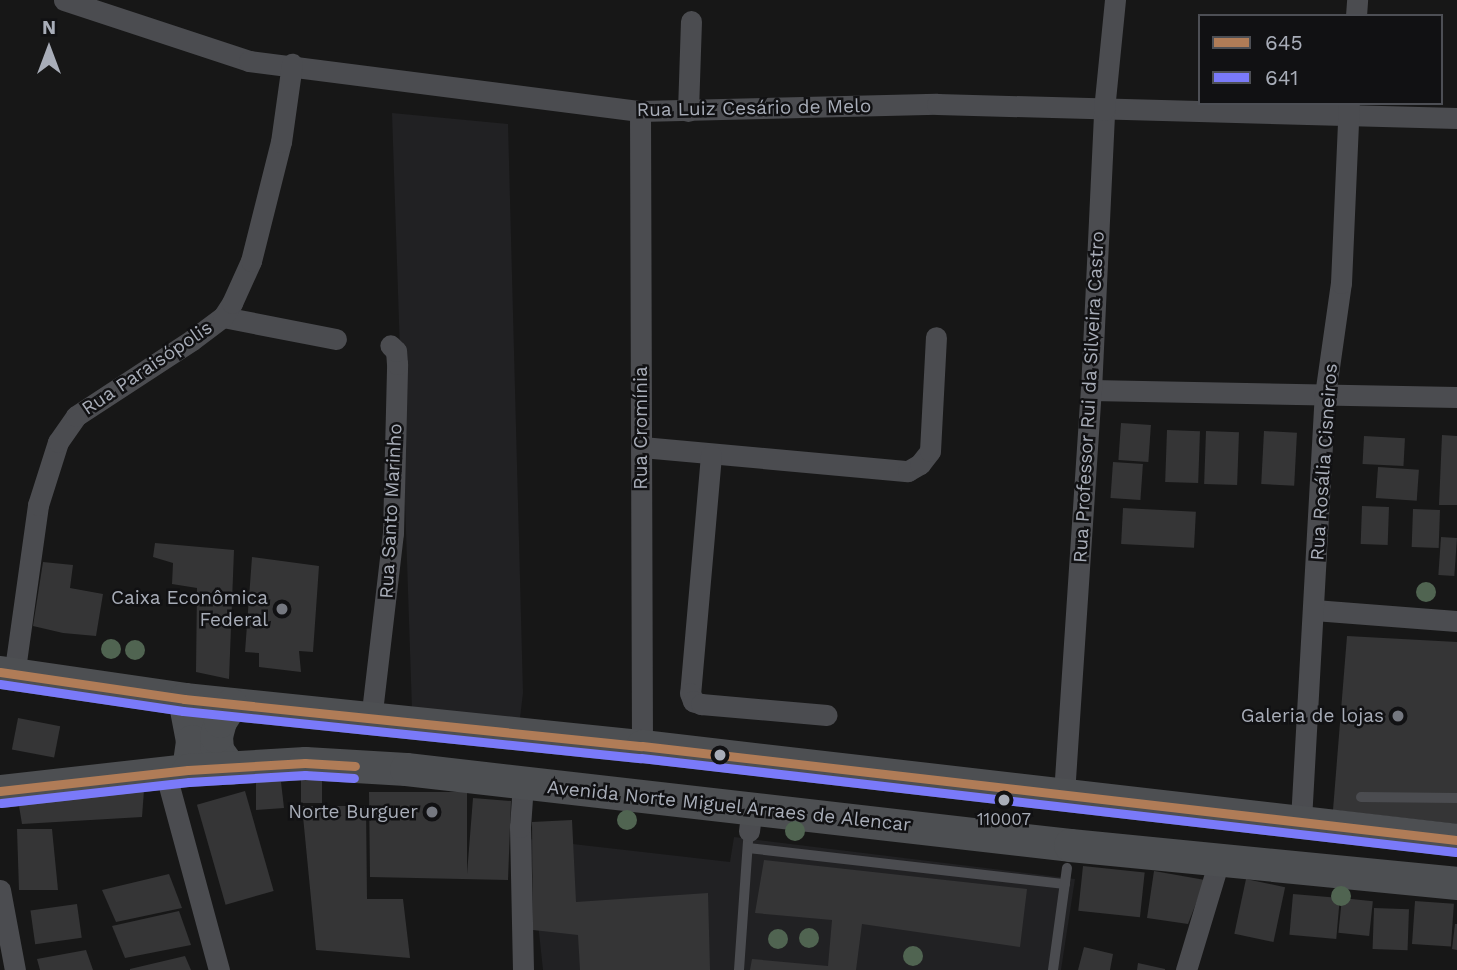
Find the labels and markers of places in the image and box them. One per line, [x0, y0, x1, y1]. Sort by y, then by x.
place label: Caixa Econômica Federal [110, 587, 268, 631]
marker: Caixa Econômica Federal [274, 601, 290, 617]
place label: Galeria de lojas [1240, 705, 1384, 727]
marker: Galeria de lojas [1390, 708, 1406, 724]
unlabelled marker [713, 748, 727, 762]
marker: 110007 [997, 793, 1011, 807]
place label: Norte Burguer [288, 801, 418, 823]
marker: Norte Burguer [424, 804, 440, 820]
place label: 110007 [977, 810, 1031, 830]

